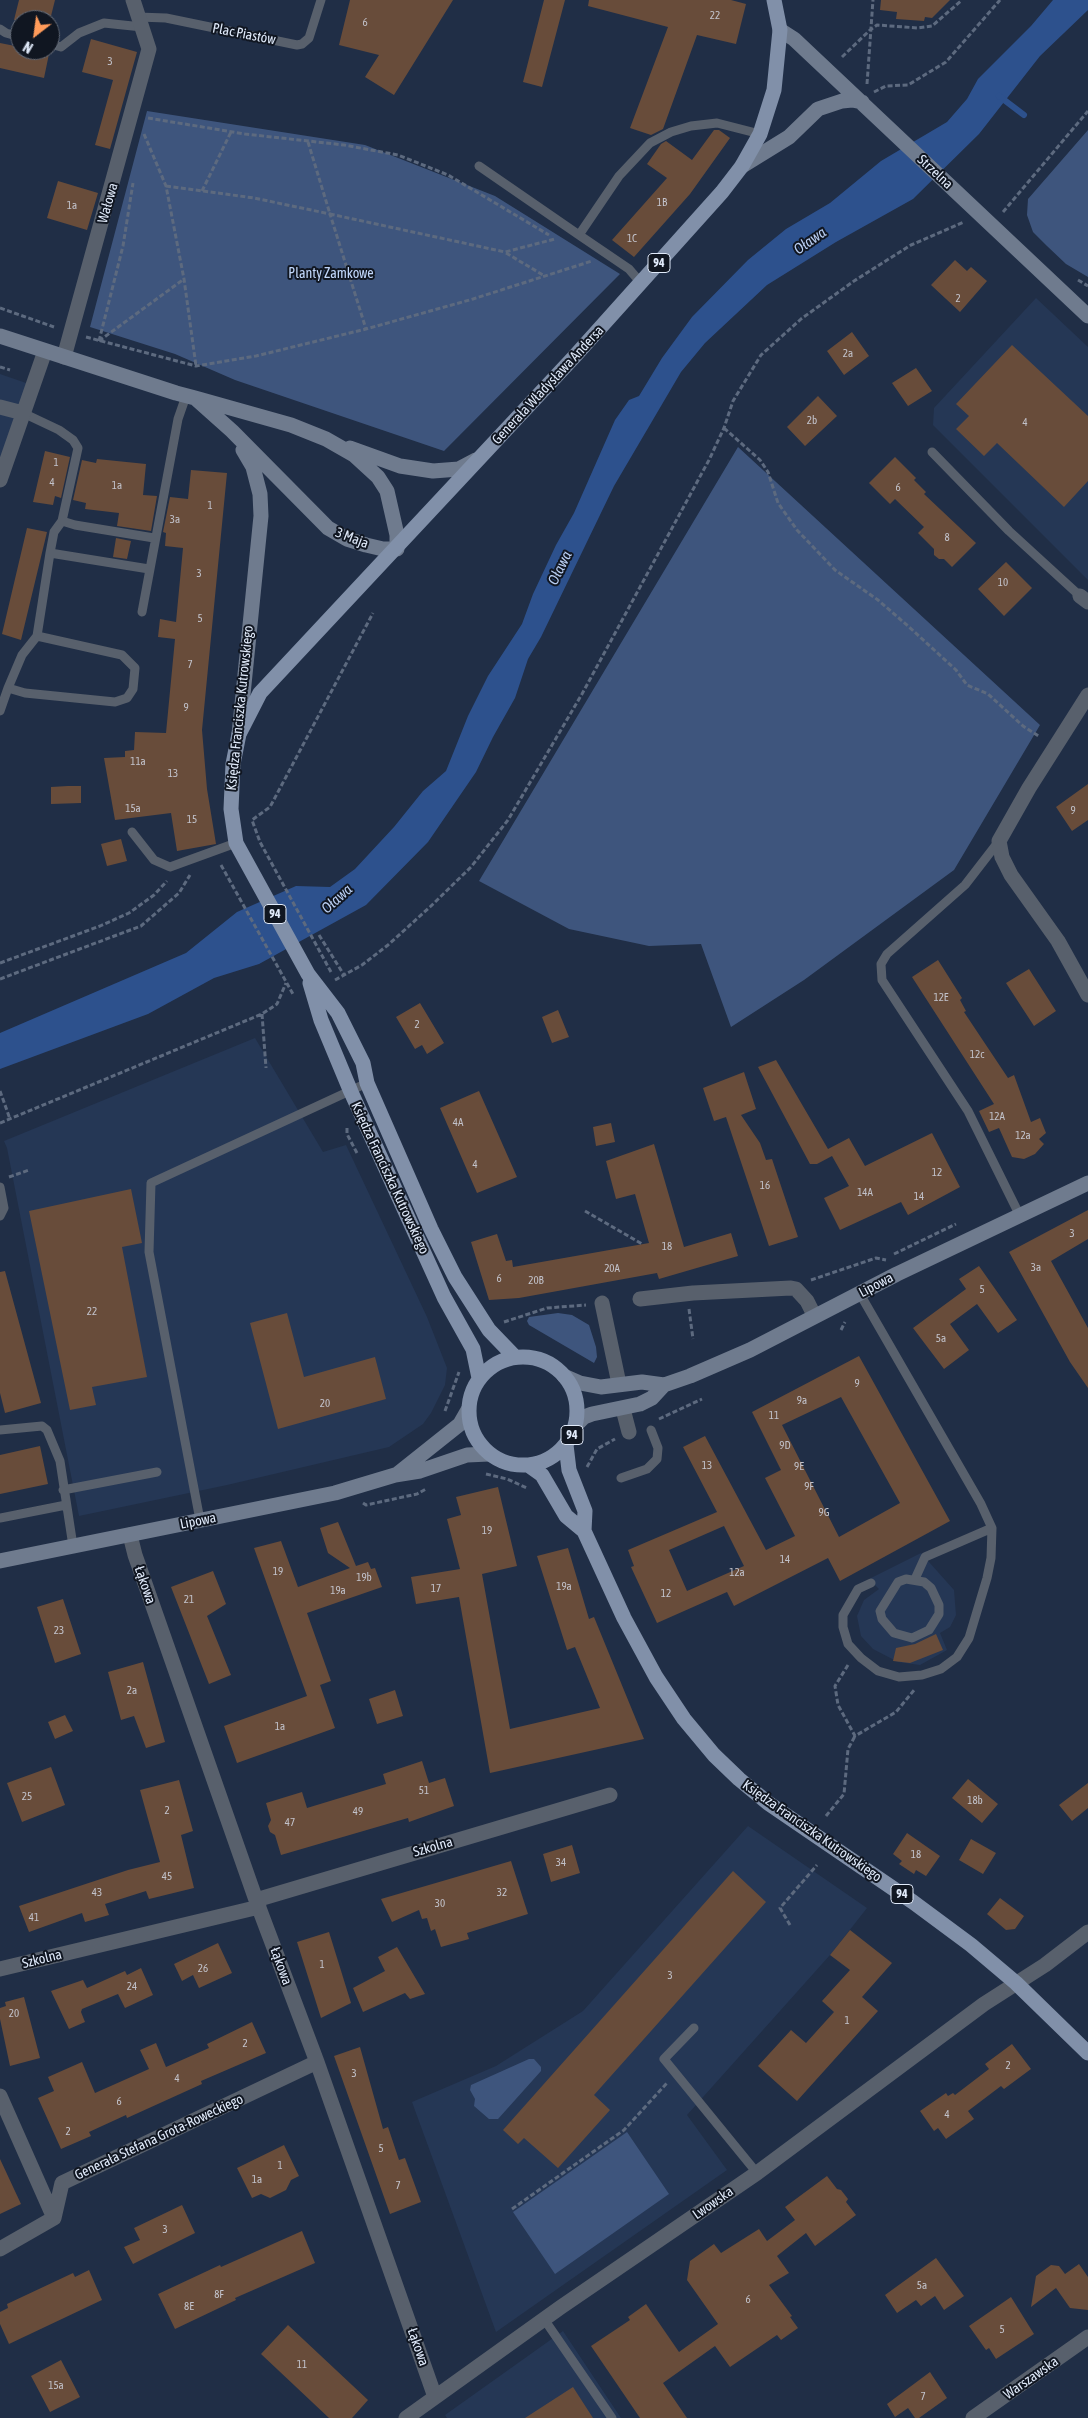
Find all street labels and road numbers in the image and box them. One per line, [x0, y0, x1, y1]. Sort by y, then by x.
street label: Plac Piastów [211, 20, 277, 48]
street label: Strzelna [914, 151, 956, 193]
street label: Wałowa [94, 181, 122, 225]
road number: 94 [648, 254, 670, 272]
street label: Generała Władysława Andersa [489, 322, 607, 448]
street label: 3 Maja [333, 524, 371, 552]
street label: Księdza Franciszka Kutrowskiego [223, 625, 257, 791]
road number: 94 [264, 904, 286, 924]
street label: Księdza Franciszka Kutrowskiego [347, 1099, 433, 1257]
street label: Lipowa [856, 1269, 896, 1301]
road number: 94 [561, 1426, 583, 1444]
street label: Lipowa [179, 1509, 217, 1533]
street label: Łąkowa [131, 1564, 159, 1606]
street label: Księdza Franciszka Kutrowskiego [739, 1777, 885, 1885]
street label: Szkolna [411, 1833, 455, 1861]
road number: 94 [891, 1885, 913, 1904]
street label: Łąkowa [266, 1945, 296, 1987]
street label: Szkolna [20, 1946, 64, 1972]
street label: Generała Stefana Grota-Roweckiego [72, 2090, 246, 2184]
street label: Lwowska [689, 2183, 737, 2223]
street label: Łąkowa [404, 2326, 432, 2368]
street label: Warszawska [1000, 2353, 1062, 2403]

